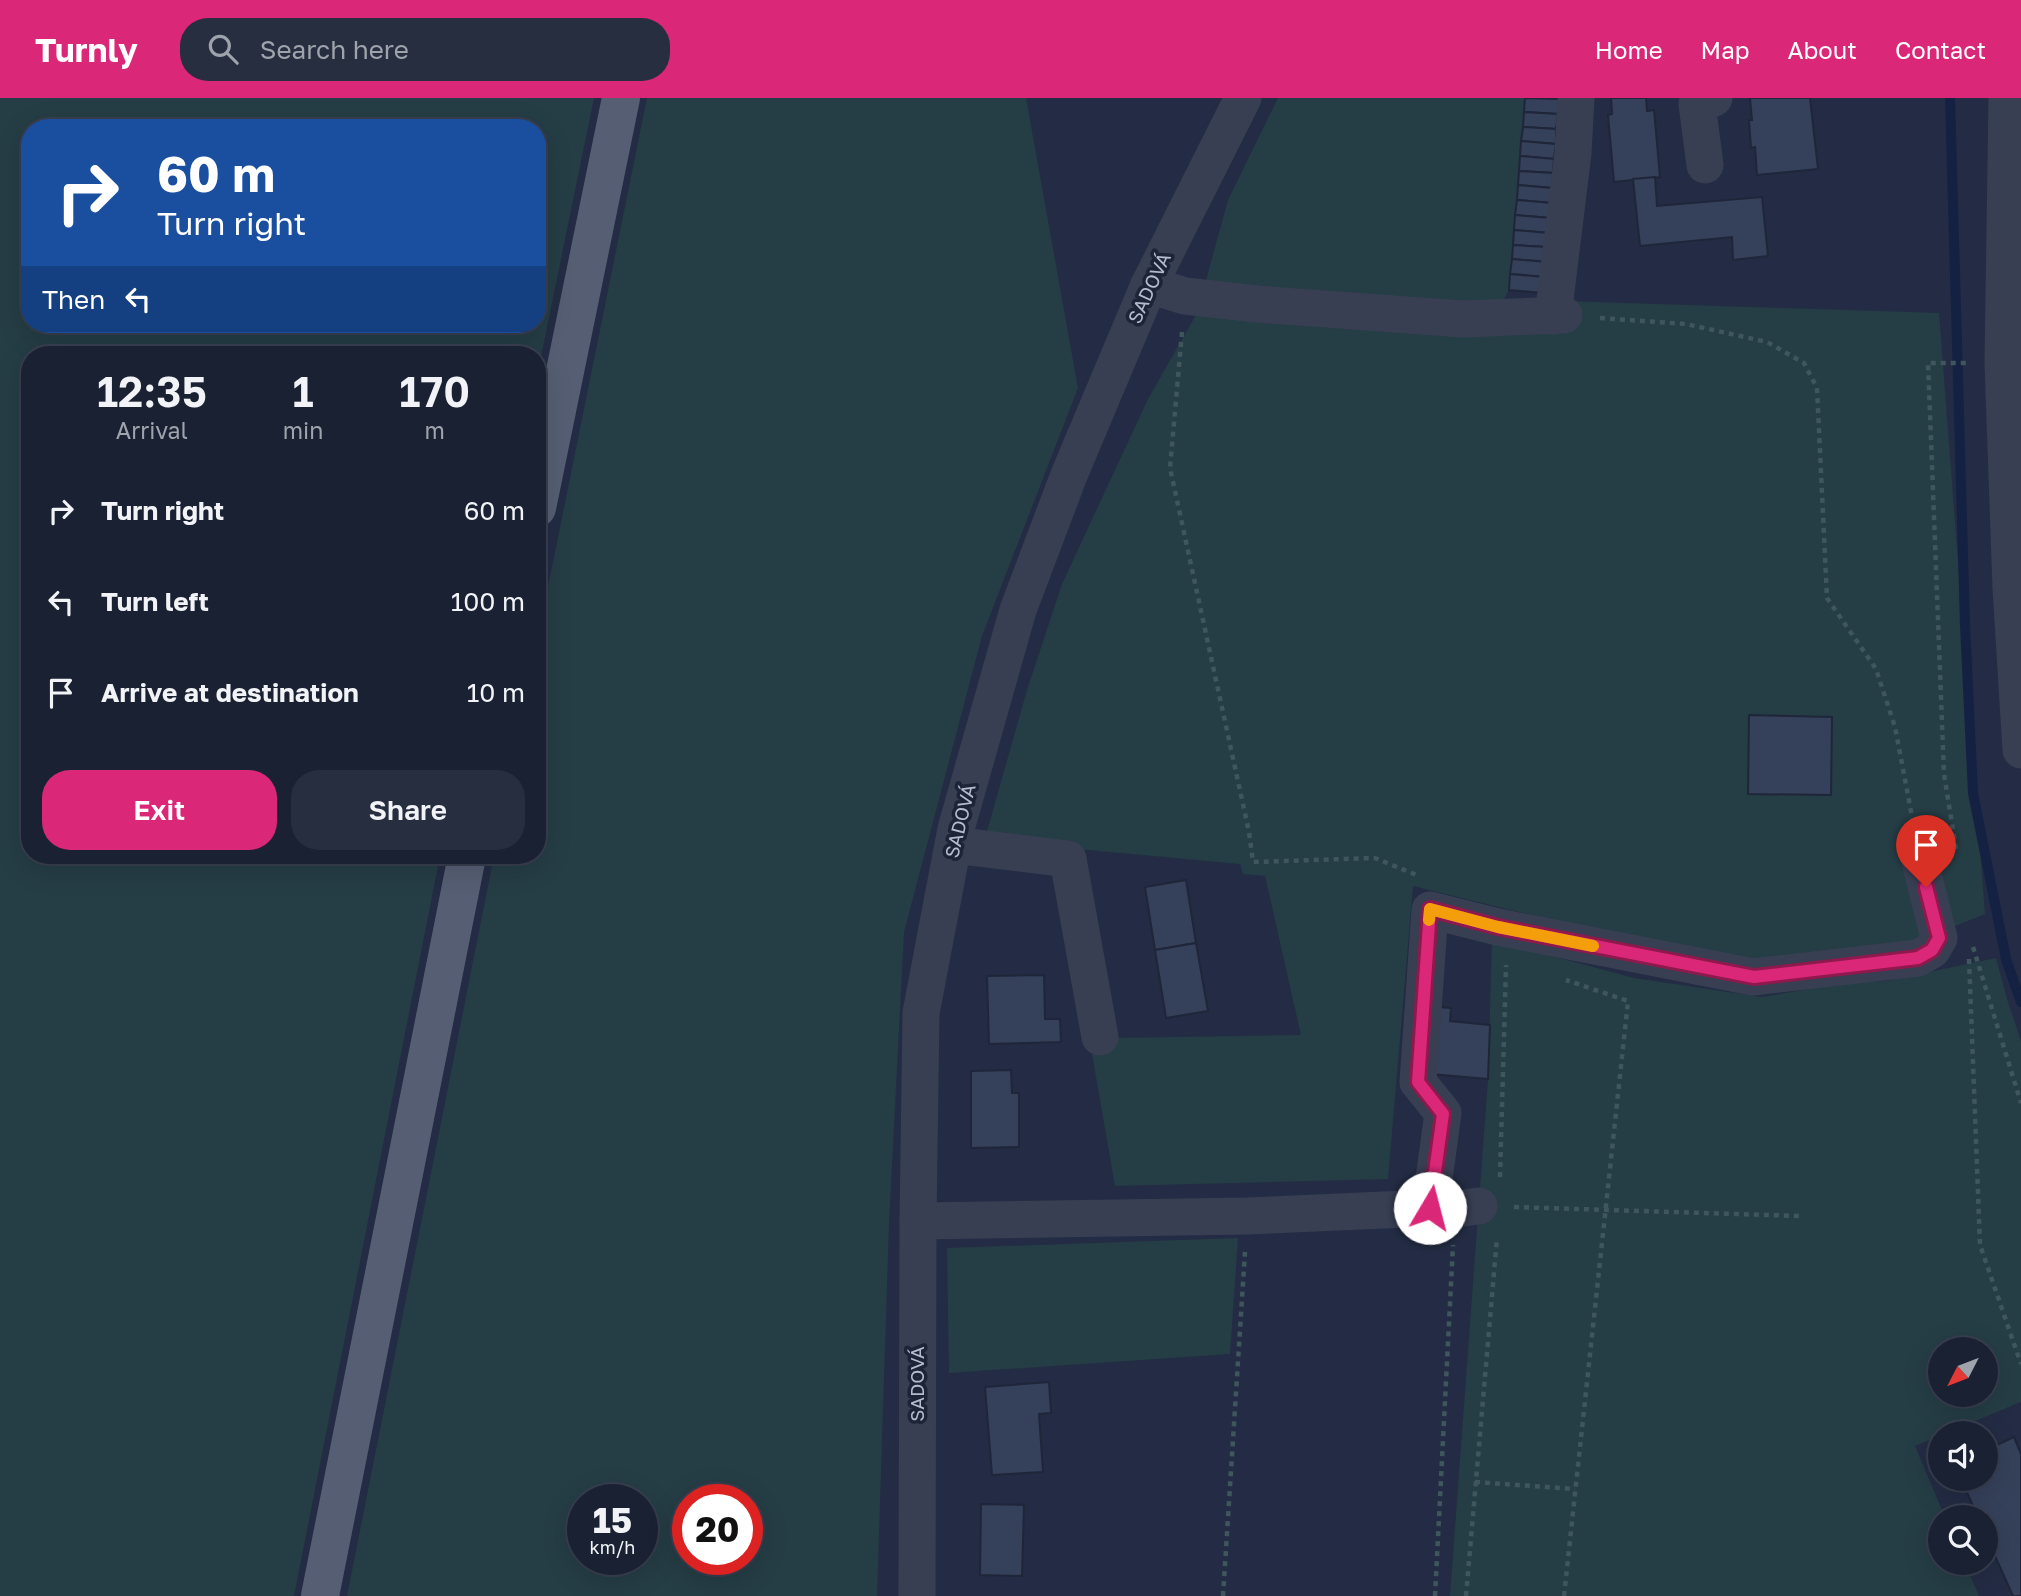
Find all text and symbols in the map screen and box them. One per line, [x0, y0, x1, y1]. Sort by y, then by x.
search box [180, 18, 670, 81]
text: Turnly [35, 30, 138, 69]
icon: search [204, 30, 242, 68]
text: Search here [260, 34, 409, 65]
text: Home [1595, 35, 1663, 64]
text: Map [1701, 35, 1750, 64]
text: About [1788, 35, 1857, 64]
text: Contact [1895, 35, 1986, 64]
text: 60 m [157, 144, 275, 203]
icon: right [42, 147, 133, 238]
text: Turn right [157, 204, 306, 242]
street label: SADOVÁ [1122, 249, 1175, 327]
icon: left [119, 280, 157, 318]
text: Then [42, 284, 105, 315]
text: 12:35 [97, 366, 207, 416]
text: 1 [293, 366, 314, 416]
text: 170 [399, 366, 470, 416]
text: Arrival [116, 416, 188, 444]
text: min [283, 416, 323, 444]
text: m [425, 416, 445, 444]
icon: right [42, 492, 80, 530]
text: Turn right [101, 495, 224, 526]
text: 60 m [464, 495, 525, 526]
icon: left [42, 583, 80, 621]
text: Turn left [101, 586, 209, 617]
text: 100 m [451, 586, 525, 617]
icon: arrive [42, 674, 80, 712]
text: Arrive at destination [101, 677, 359, 708]
text: 10 m [467, 677, 525, 708]
button: Exit [42, 770, 277, 850]
button: Share [291, 770, 525, 850]
street label: SADOVÁ [939, 781, 980, 860]
pin [1896, 815, 1956, 887]
icon: arrive [1907, 826, 1945, 864]
position arrow [1393, 1171, 1467, 1245]
north arrow [1928, 1337, 1998, 1407]
map controls [1928, 1337, 1998, 1575]
street label: SADOVÁ [905, 1346, 928, 1422]
button: sound [1928, 1421, 1998, 1491]
speed limit sign: 20 [672, 1484, 763, 1575]
text: 15 [593, 1499, 632, 1541]
button: search [1928, 1505, 1998, 1575]
text: km/h [590, 1536, 635, 1558]

